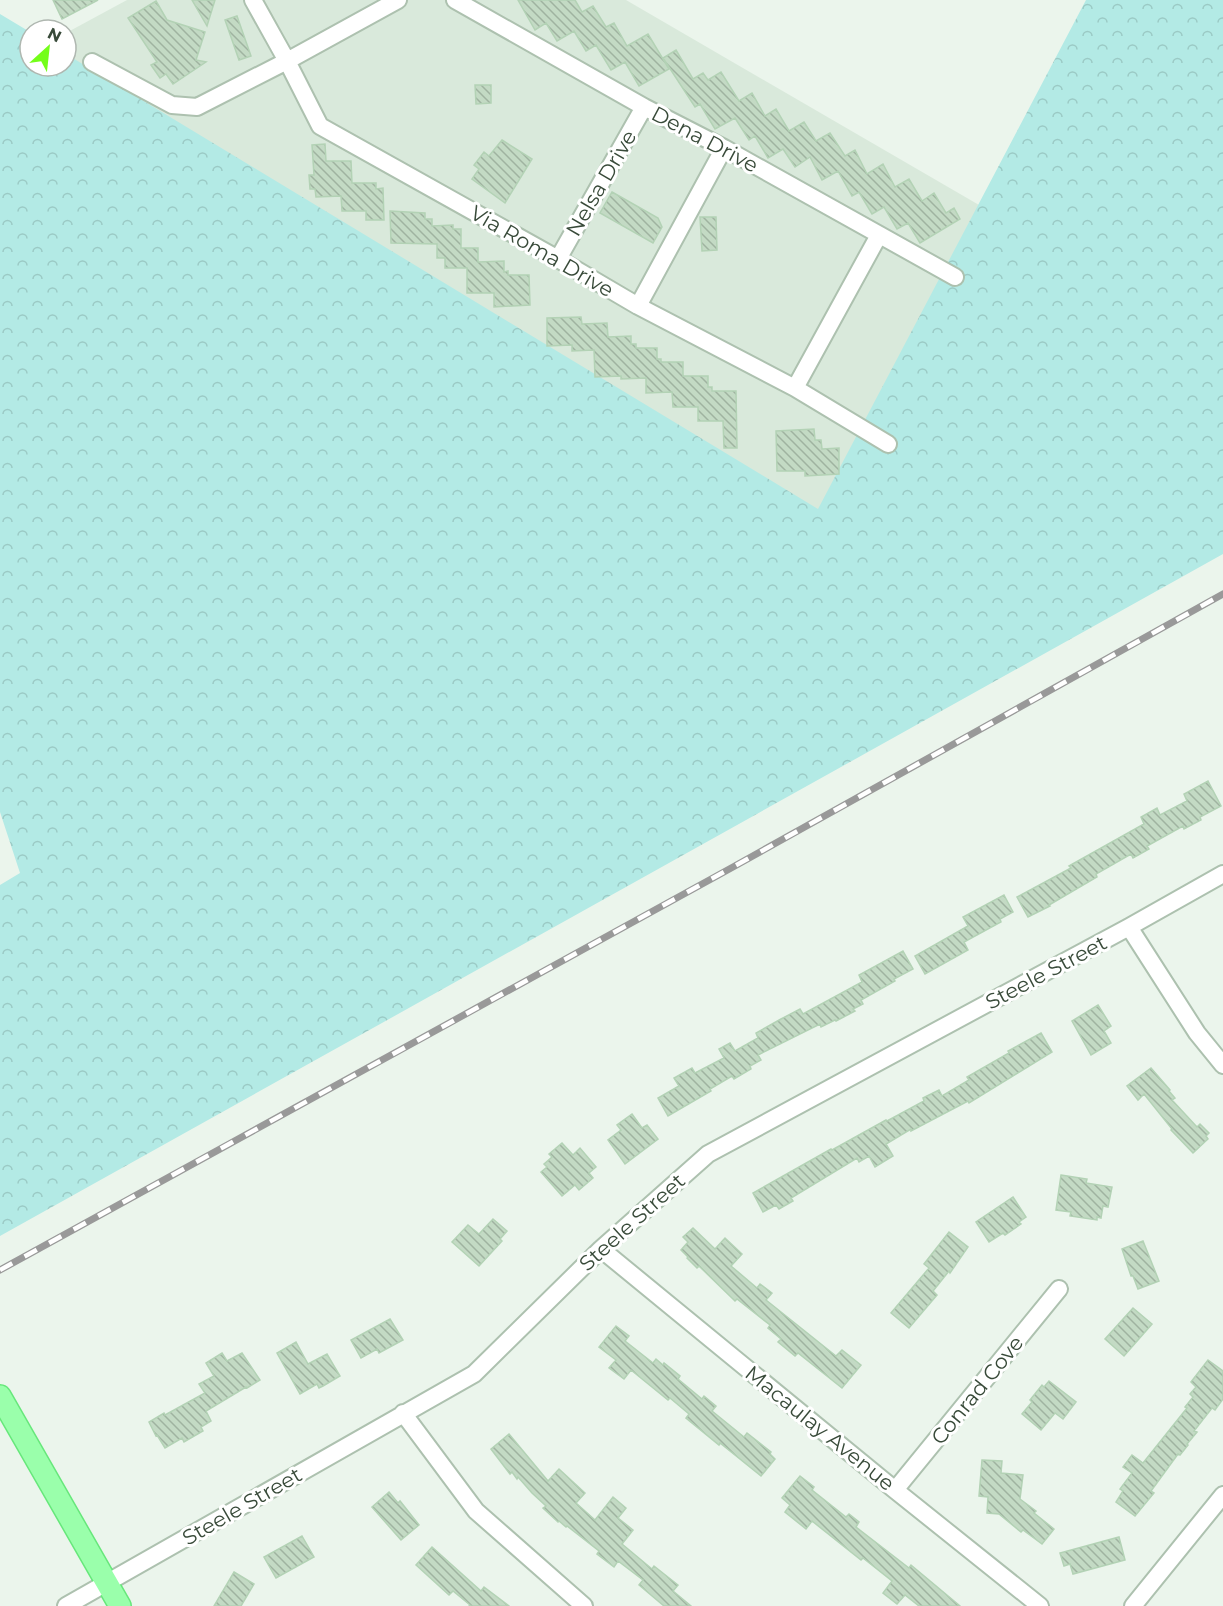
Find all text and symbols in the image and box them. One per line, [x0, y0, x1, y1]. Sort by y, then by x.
north arrow [18, 18, 78, 78]
text: N [45, 24, 65, 46]
street label: Dena Drive [647, 100, 763, 178]
street label: Nelsa Drive [561, 125, 641, 241]
street label: Via Roma Drive [466, 200, 618, 302]
street label: Steele Street [981, 930, 1111, 1014]
street label: Steele Street [574, 1168, 690, 1276]
street label: Conrad Cove [926, 1331, 1028, 1449]
street label: Macaulay Avenue [740, 1360, 900, 1496]
street label: Steele Street [178, 1462, 306, 1550]

